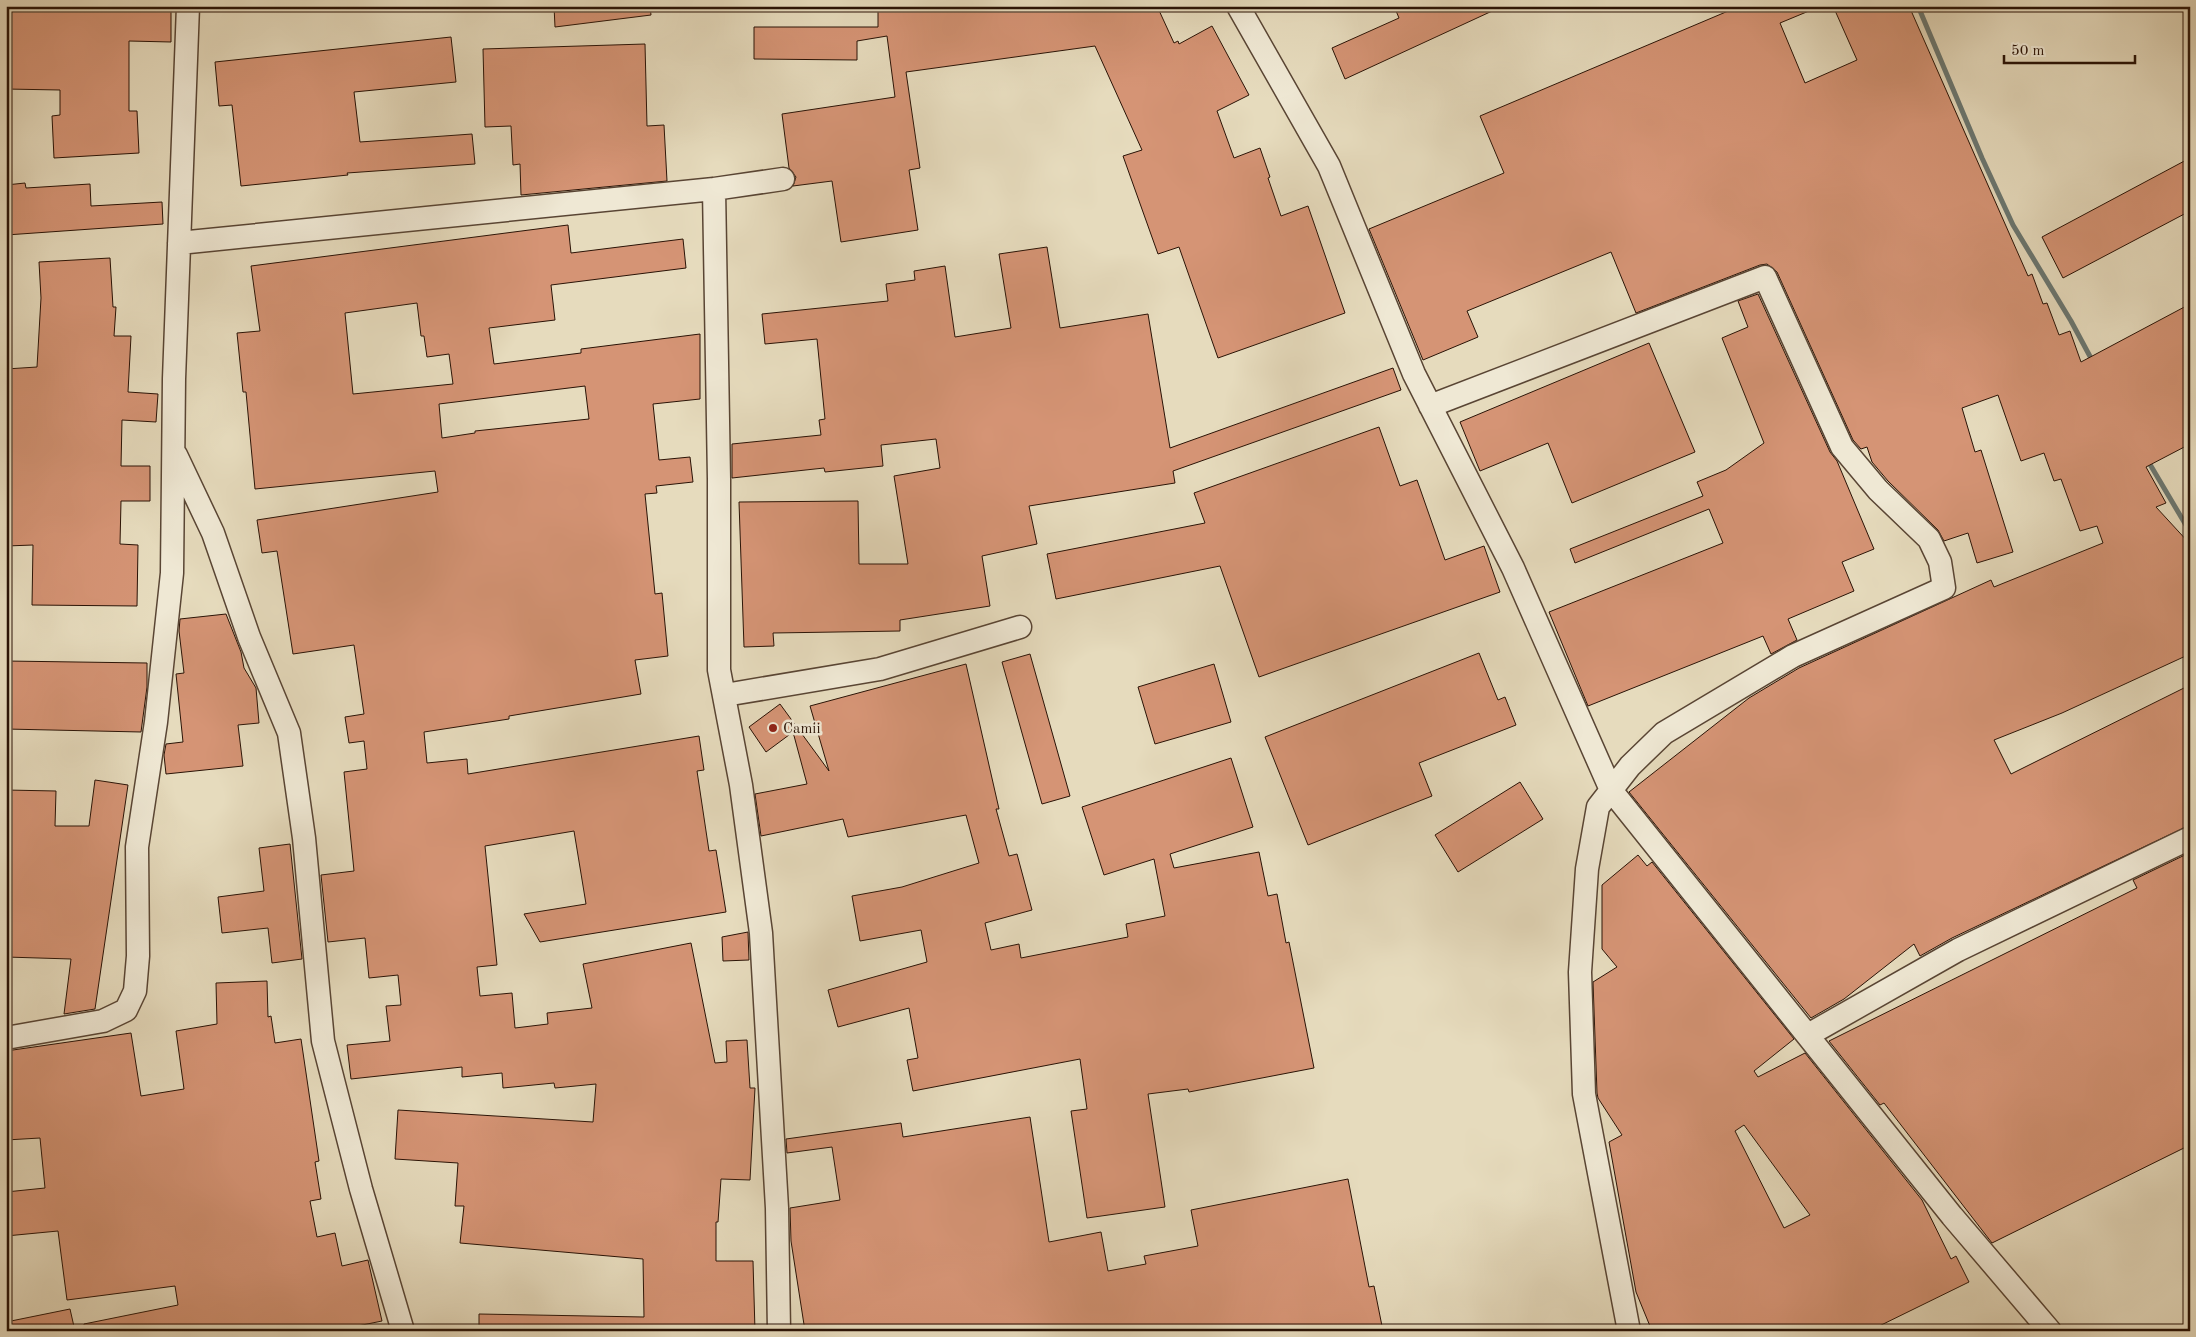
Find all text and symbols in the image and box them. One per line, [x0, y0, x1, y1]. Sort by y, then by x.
scale bar [2004, 32, 2135, 64]
text: 50 m [2011, 44, 2045, 59]
marker: Camii [767, 722, 779, 734]
place label: Camii [783, 722, 820, 737]

